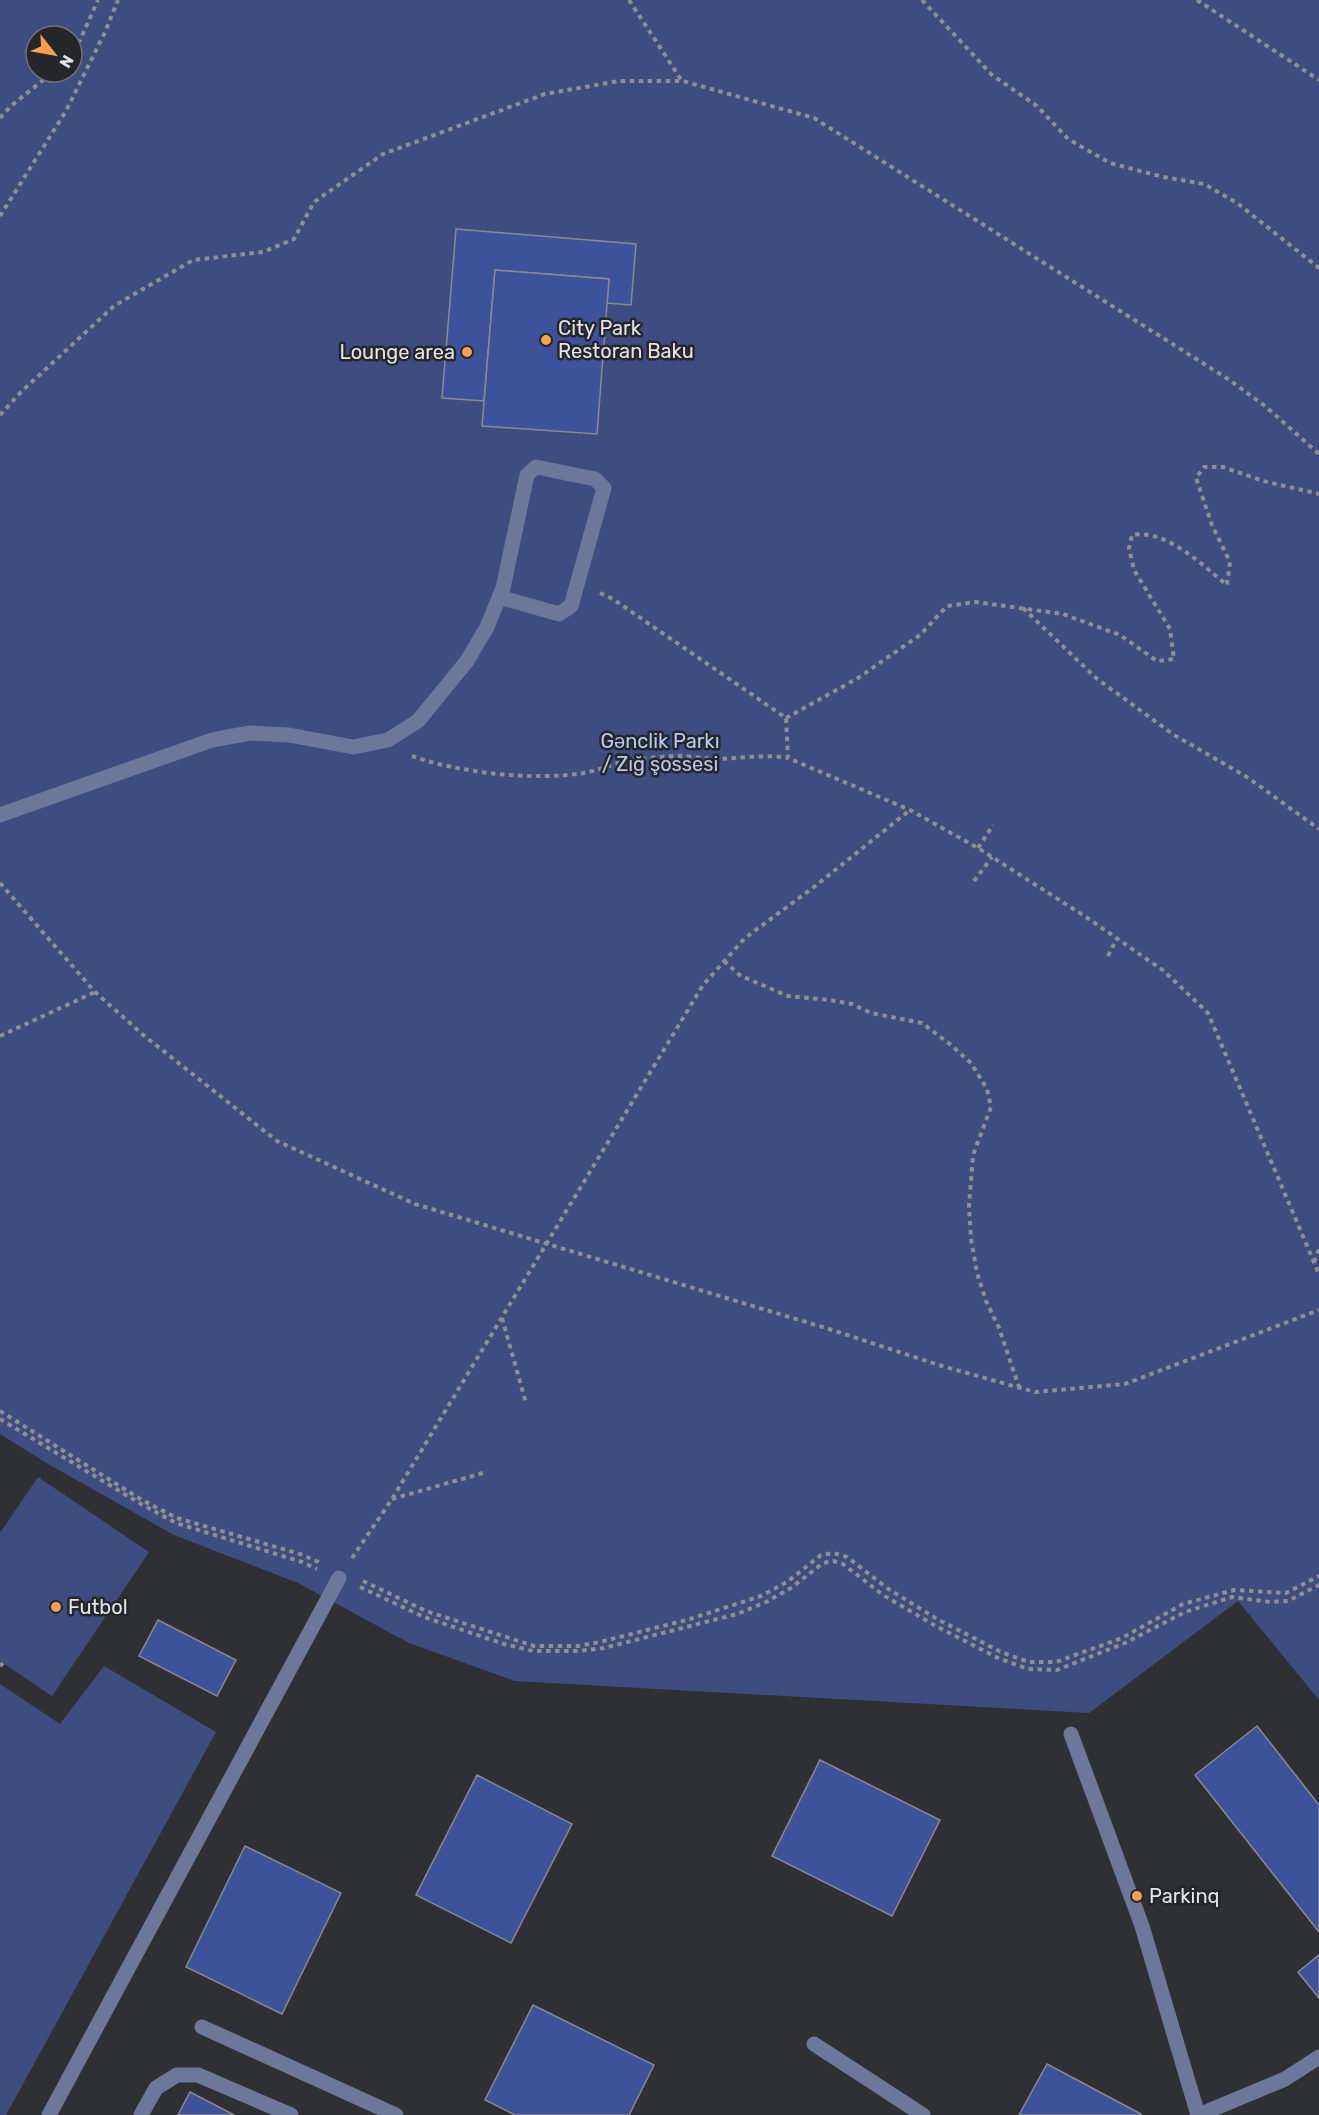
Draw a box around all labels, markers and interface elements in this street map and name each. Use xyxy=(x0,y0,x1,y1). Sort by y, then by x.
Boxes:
north arrow xyxy=(24,24,84,84)
text: N xyxy=(55,52,78,71)
place label: City Park Restoran Baku xyxy=(558,316,694,363)
marker: City Park Restoran Baku xyxy=(539,333,553,347)
place label: Lounge area xyxy=(340,340,455,364)
marker: Lounge area xyxy=(460,345,474,359)
park label: Gənclik Parkı / Zığ şossesi xyxy=(600,729,720,776)
place label: Futbol xyxy=(68,1595,128,1619)
marker: Futbol xyxy=(49,1600,63,1614)
place label: Parkinq xyxy=(1149,1884,1220,1908)
marker: Parkinq xyxy=(1130,1889,1144,1903)

